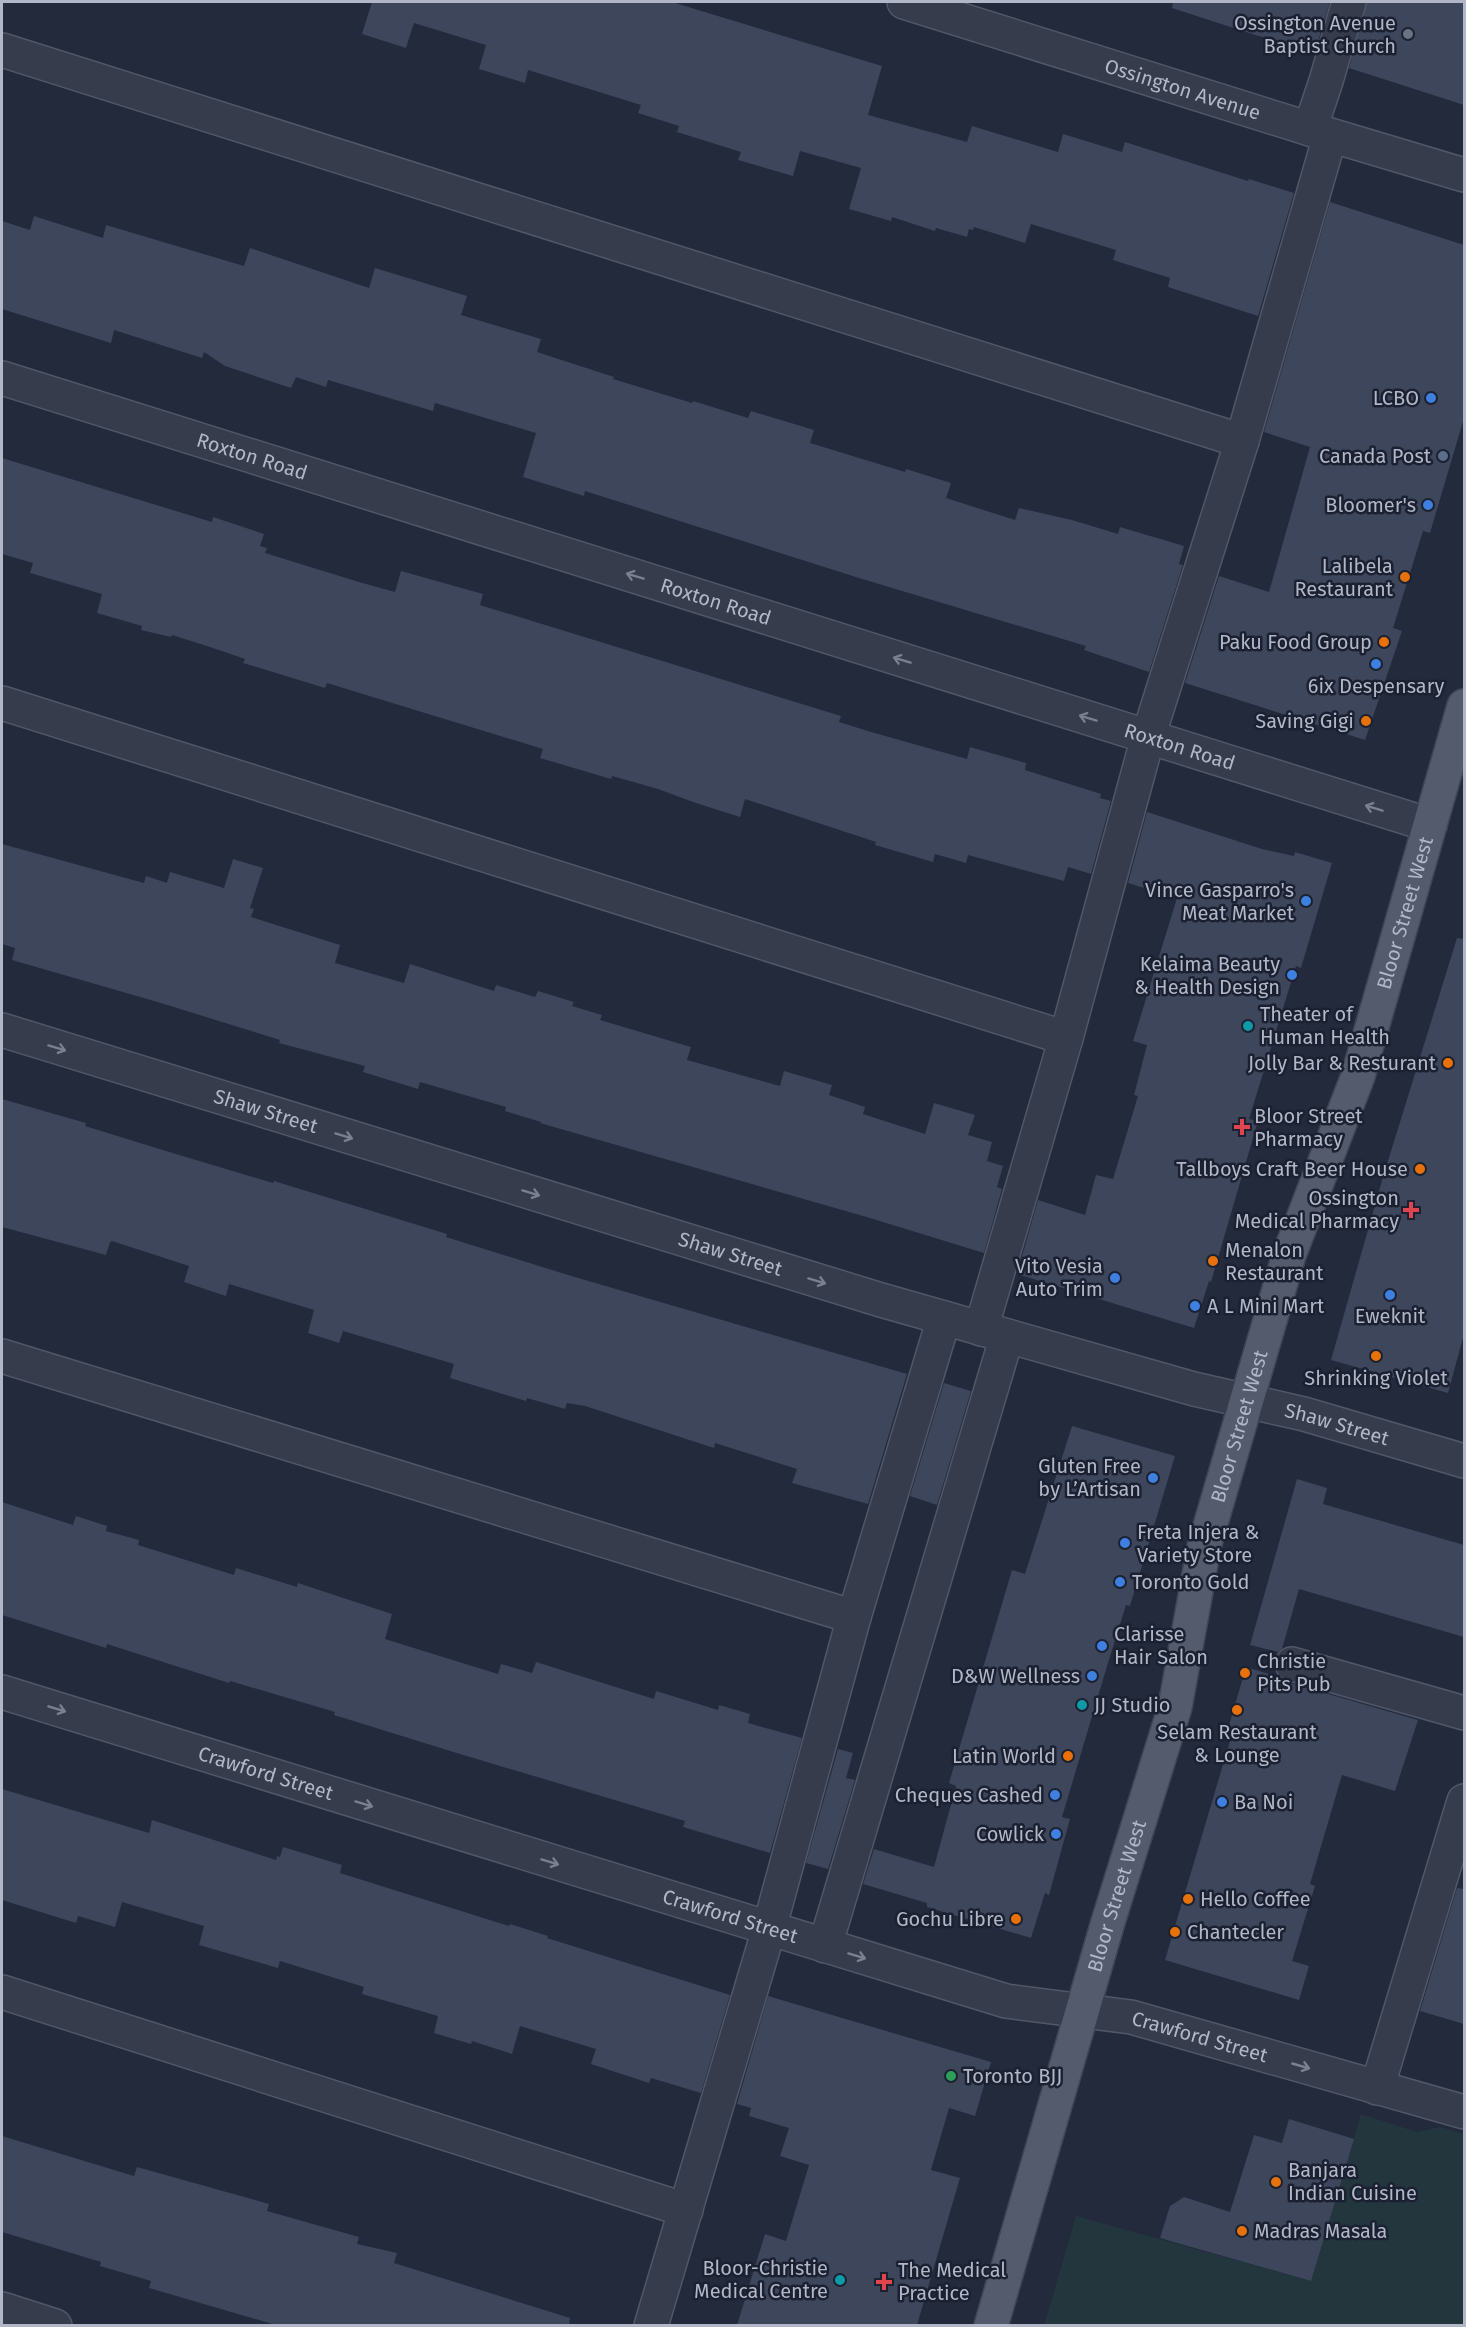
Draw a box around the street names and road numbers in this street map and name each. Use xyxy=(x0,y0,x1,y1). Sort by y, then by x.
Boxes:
street label: Ossington Avenue xyxy=(1102,54,1264,125)
street label: Roxton Road xyxy=(194,428,310,485)
street label: Roxton Road xyxy=(657,573,774,630)
street label: Roxton Road xyxy=(1121,718,1238,775)
street label: Bloor Street West xyxy=(1371,833,1438,992)
street label: Shaw Street xyxy=(211,1084,321,1139)
street label: Shaw Street xyxy=(676,1227,786,1281)
street label: Bloor Street West xyxy=(1206,1347,1273,1506)
street label: Shaw Street xyxy=(1282,1398,1393,1451)
street label: Crawford Street xyxy=(195,1741,337,1805)
street label: Bloor Street West xyxy=(1082,1816,1151,1975)
street label: Crawford Street xyxy=(660,1884,801,1948)
street label: Crawford Street xyxy=(1129,2006,1271,2068)

